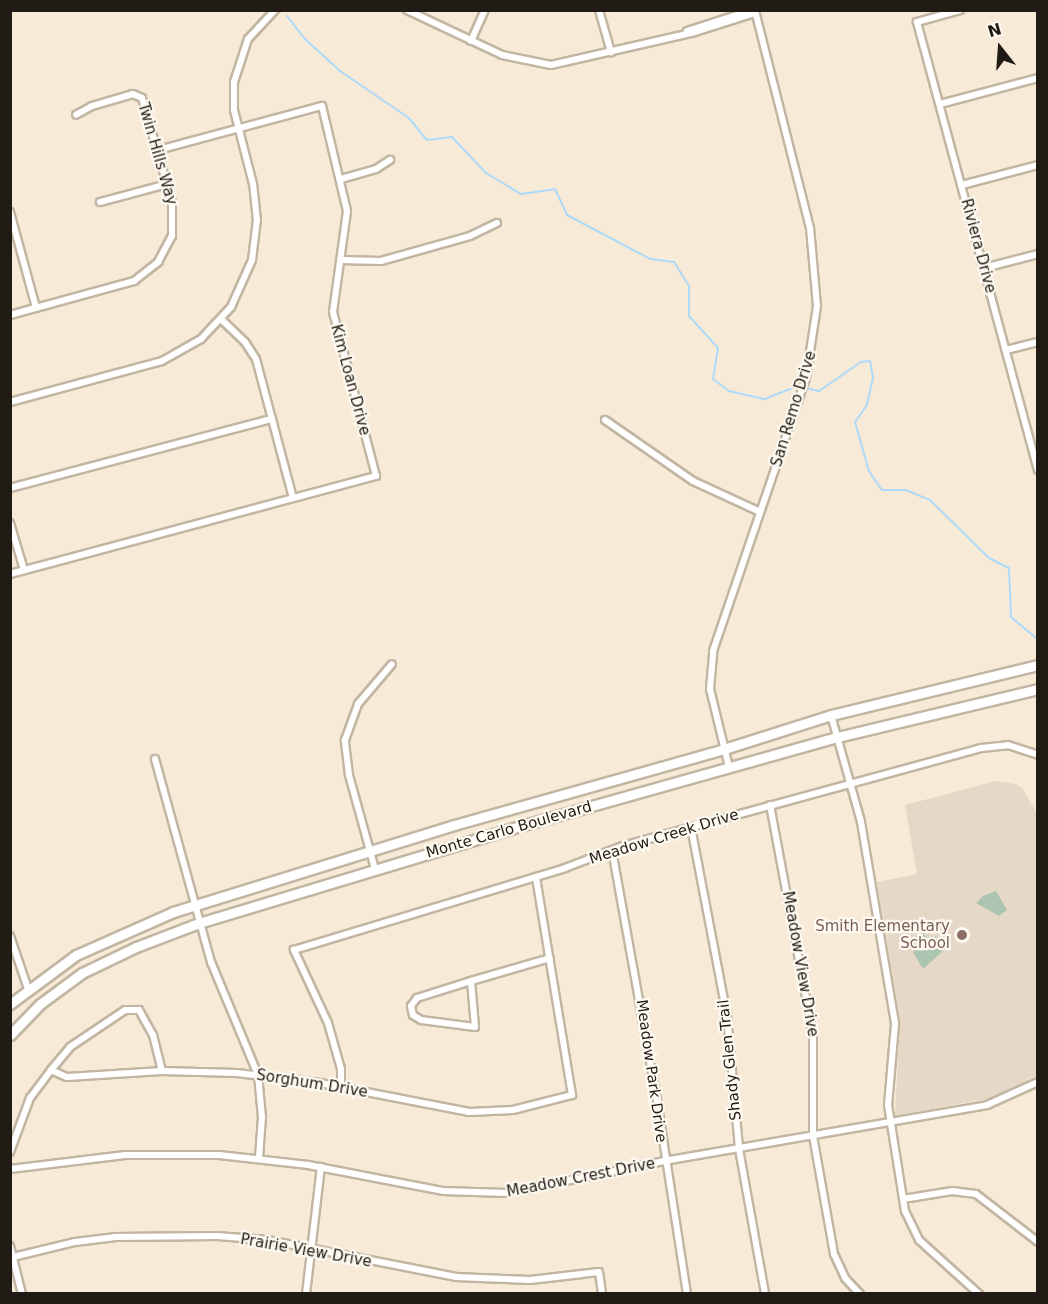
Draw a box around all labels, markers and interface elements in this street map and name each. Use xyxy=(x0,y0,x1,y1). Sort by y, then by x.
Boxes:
north arrow xyxy=(970,18,1030,78)
text: N xyxy=(985,19,1004,41)
street label: Twin Hills Way xyxy=(134,101,180,207)
street label: Riviera Drive xyxy=(957,197,999,295)
street label: Kim Loan Drive xyxy=(327,323,373,437)
street label: San Remo Drive xyxy=(768,349,820,469)
street label: Monte Carlo Boulevard xyxy=(424,798,594,862)
street label: Meadow Creek Drive xyxy=(587,806,741,868)
street label: Meadow View Drive xyxy=(778,890,822,1038)
place label: Smith Elementary School xyxy=(815,917,950,952)
marker: Smith Elementary School xyxy=(955,928,969,942)
street label: Meadow Park Drive xyxy=(632,998,670,1144)
street label: Shady Glen Trail xyxy=(715,999,745,1121)
street label: Sorghum Drive xyxy=(255,1066,369,1102)
street label: Meadow Crest Drive xyxy=(505,1155,657,1201)
street label: Prairie View Drive xyxy=(239,1231,373,1271)

